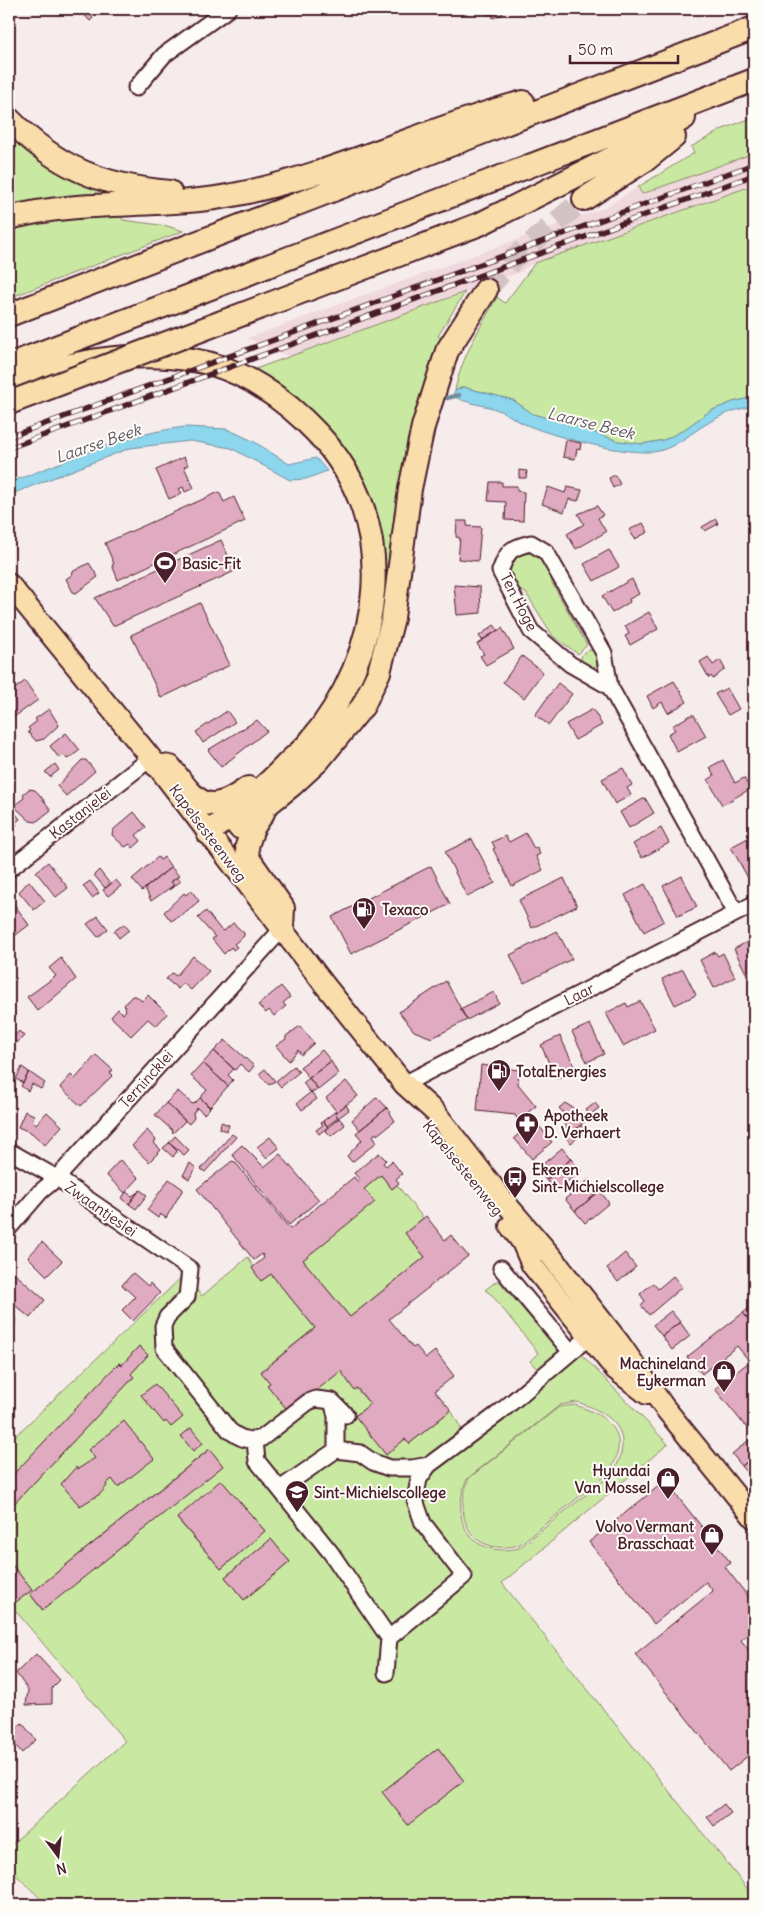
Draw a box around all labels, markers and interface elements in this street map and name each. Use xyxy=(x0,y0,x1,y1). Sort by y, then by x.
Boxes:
scale bar xyxy=(570,32,678,64)
text: 50 m xyxy=(578,40,613,59)
water label: Laarse Beek xyxy=(545,403,638,444)
water label: Laarse Beek xyxy=(53,418,145,467)
sports icon: Basic-Fit xyxy=(152,550,178,584)
place label: Basic-Fit xyxy=(182,554,242,573)
street label: Ten Hoge xyxy=(496,570,542,634)
street label: Kapelsesteenweg xyxy=(165,780,251,886)
street label: Kastanjelei xyxy=(45,783,115,843)
fuel station icon: Texaco xyxy=(351,896,377,930)
place label: Texaco xyxy=(382,900,429,919)
street label: Laar xyxy=(561,978,597,1010)
street label: Ternincklei xyxy=(115,1046,177,1112)
fuel station icon: TotalEnergies xyxy=(486,1058,512,1092)
place label: TotalEnergies xyxy=(516,1062,606,1082)
place label: Apotheek D. Verhaert xyxy=(544,1106,621,1142)
pharmacy icon: Apotheek D. Verhaert xyxy=(514,1111,540,1145)
street label: Kapelsesteenweg xyxy=(419,1116,507,1220)
place label: Ekeren Sint-Michielscollege xyxy=(532,1160,664,1197)
bus stop icon: Ekeren Sint-Michielscollege xyxy=(502,1165,528,1199)
street label: Zwaantjeslei xyxy=(61,1177,141,1241)
place label: Machineland Eykerman xyxy=(620,1354,706,1391)
shop icon: Machineland Eykerman xyxy=(711,1359,737,1393)
place label: Hyundai Van Mossel xyxy=(575,1461,650,1497)
shop icon: Hyundai Van Mossel xyxy=(655,1466,681,1500)
school or university icon: Sint-Michielscollege xyxy=(284,1479,310,1513)
place label: Sint-Michielscollege xyxy=(314,1483,446,1503)
place label: Volvo Vermant Brasschaat xyxy=(596,1517,695,1553)
shop icon: Volvo Vermant Brasschaat xyxy=(699,1522,725,1556)
north arrow xyxy=(32,1832,82,1882)
text: N xyxy=(54,1859,68,1879)

